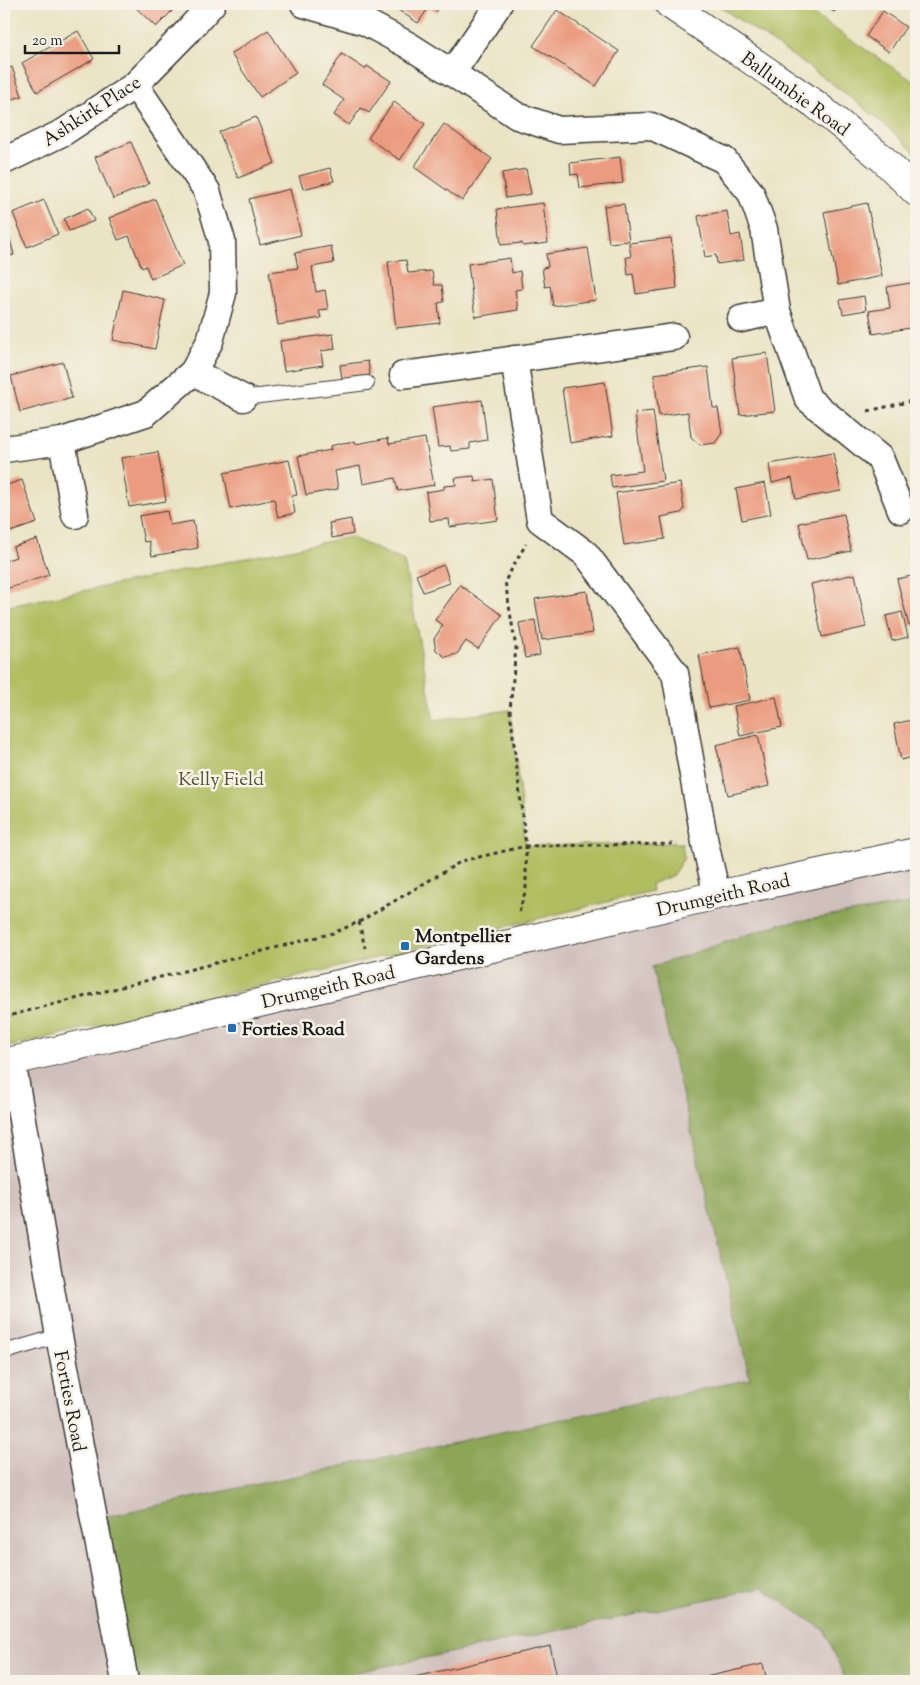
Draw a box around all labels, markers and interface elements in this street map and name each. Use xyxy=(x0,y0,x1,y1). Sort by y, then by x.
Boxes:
scale bar xyxy=(25,22,119,54)
text: 20 m xyxy=(32,31,63,52)
street label: Ballumbie Road xyxy=(734,46,855,144)
street label: Ashkirk Place xyxy=(38,70,147,154)
park label: Kelly Field xyxy=(178,767,264,794)
street label: Drumgeith Road xyxy=(654,868,793,925)
place label: Montpellier Gardens xyxy=(415,924,512,973)
marker: Montpellier Gardens xyxy=(399,940,411,952)
street label: Drumgeith Road xyxy=(259,960,398,1017)
place label: Forties Road xyxy=(242,1017,345,1044)
marker: Forties Road xyxy=(226,1022,238,1034)
street label: Forties Road xyxy=(46,1349,92,1455)

